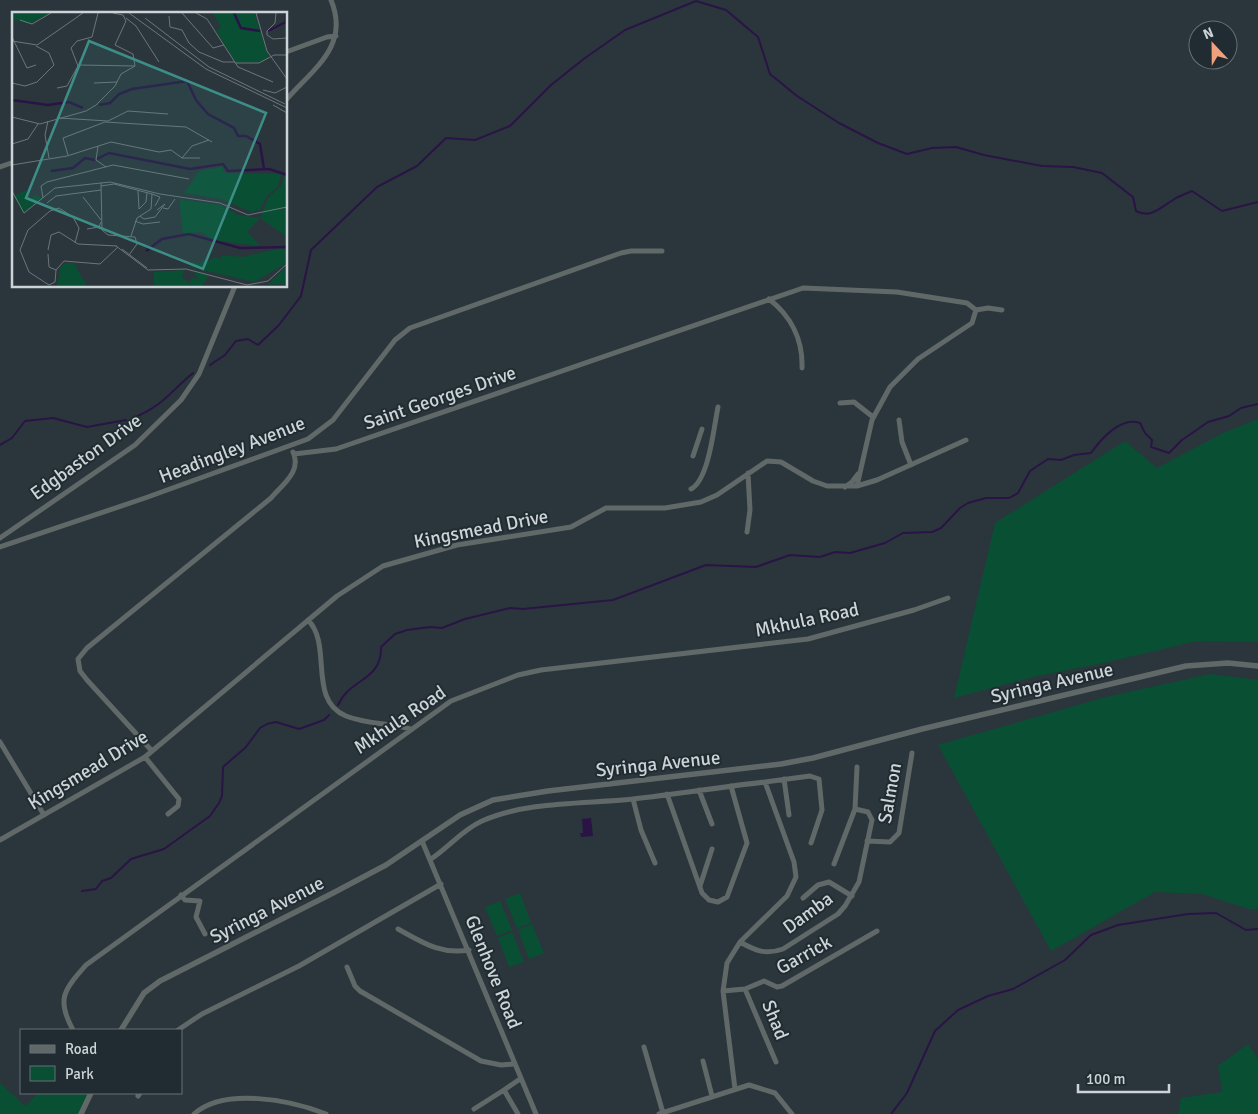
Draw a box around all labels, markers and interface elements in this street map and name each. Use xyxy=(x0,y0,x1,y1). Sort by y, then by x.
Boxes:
inset map xyxy=(12,12,288,288)
north arrow xyxy=(1188,20,1238,70)
text: N xyxy=(1201,24,1216,43)
street label: Saint Georges Drive xyxy=(361,361,519,435)
street label: Edgbaston Drive xyxy=(26,408,146,506)
street label: Headingley Avenue xyxy=(156,411,308,489)
street label: Kingsmead Drive xyxy=(412,504,550,554)
street label: Mkhula Road xyxy=(753,597,861,643)
street label: Syringa Avenue xyxy=(988,657,1116,709)
street label: Mkhula Road xyxy=(349,680,451,760)
street label: Kingsmead Drive xyxy=(23,725,153,815)
street label: Syringa Avenue xyxy=(595,746,721,782)
street label: Salmon xyxy=(873,761,907,825)
street label: Syringa Avenue xyxy=(206,871,328,949)
street label: Damba xyxy=(778,887,838,939)
street label: Glenhove Road xyxy=(459,912,527,1032)
street label: Garrick xyxy=(772,930,836,980)
street label: Shad xyxy=(756,997,794,1043)
legend xyxy=(20,1029,182,1094)
text: Road xyxy=(65,1040,97,1058)
scale bar xyxy=(1078,1062,1169,1094)
text: Park xyxy=(65,1065,94,1083)
text: 100 m xyxy=(1086,1070,1126,1088)

